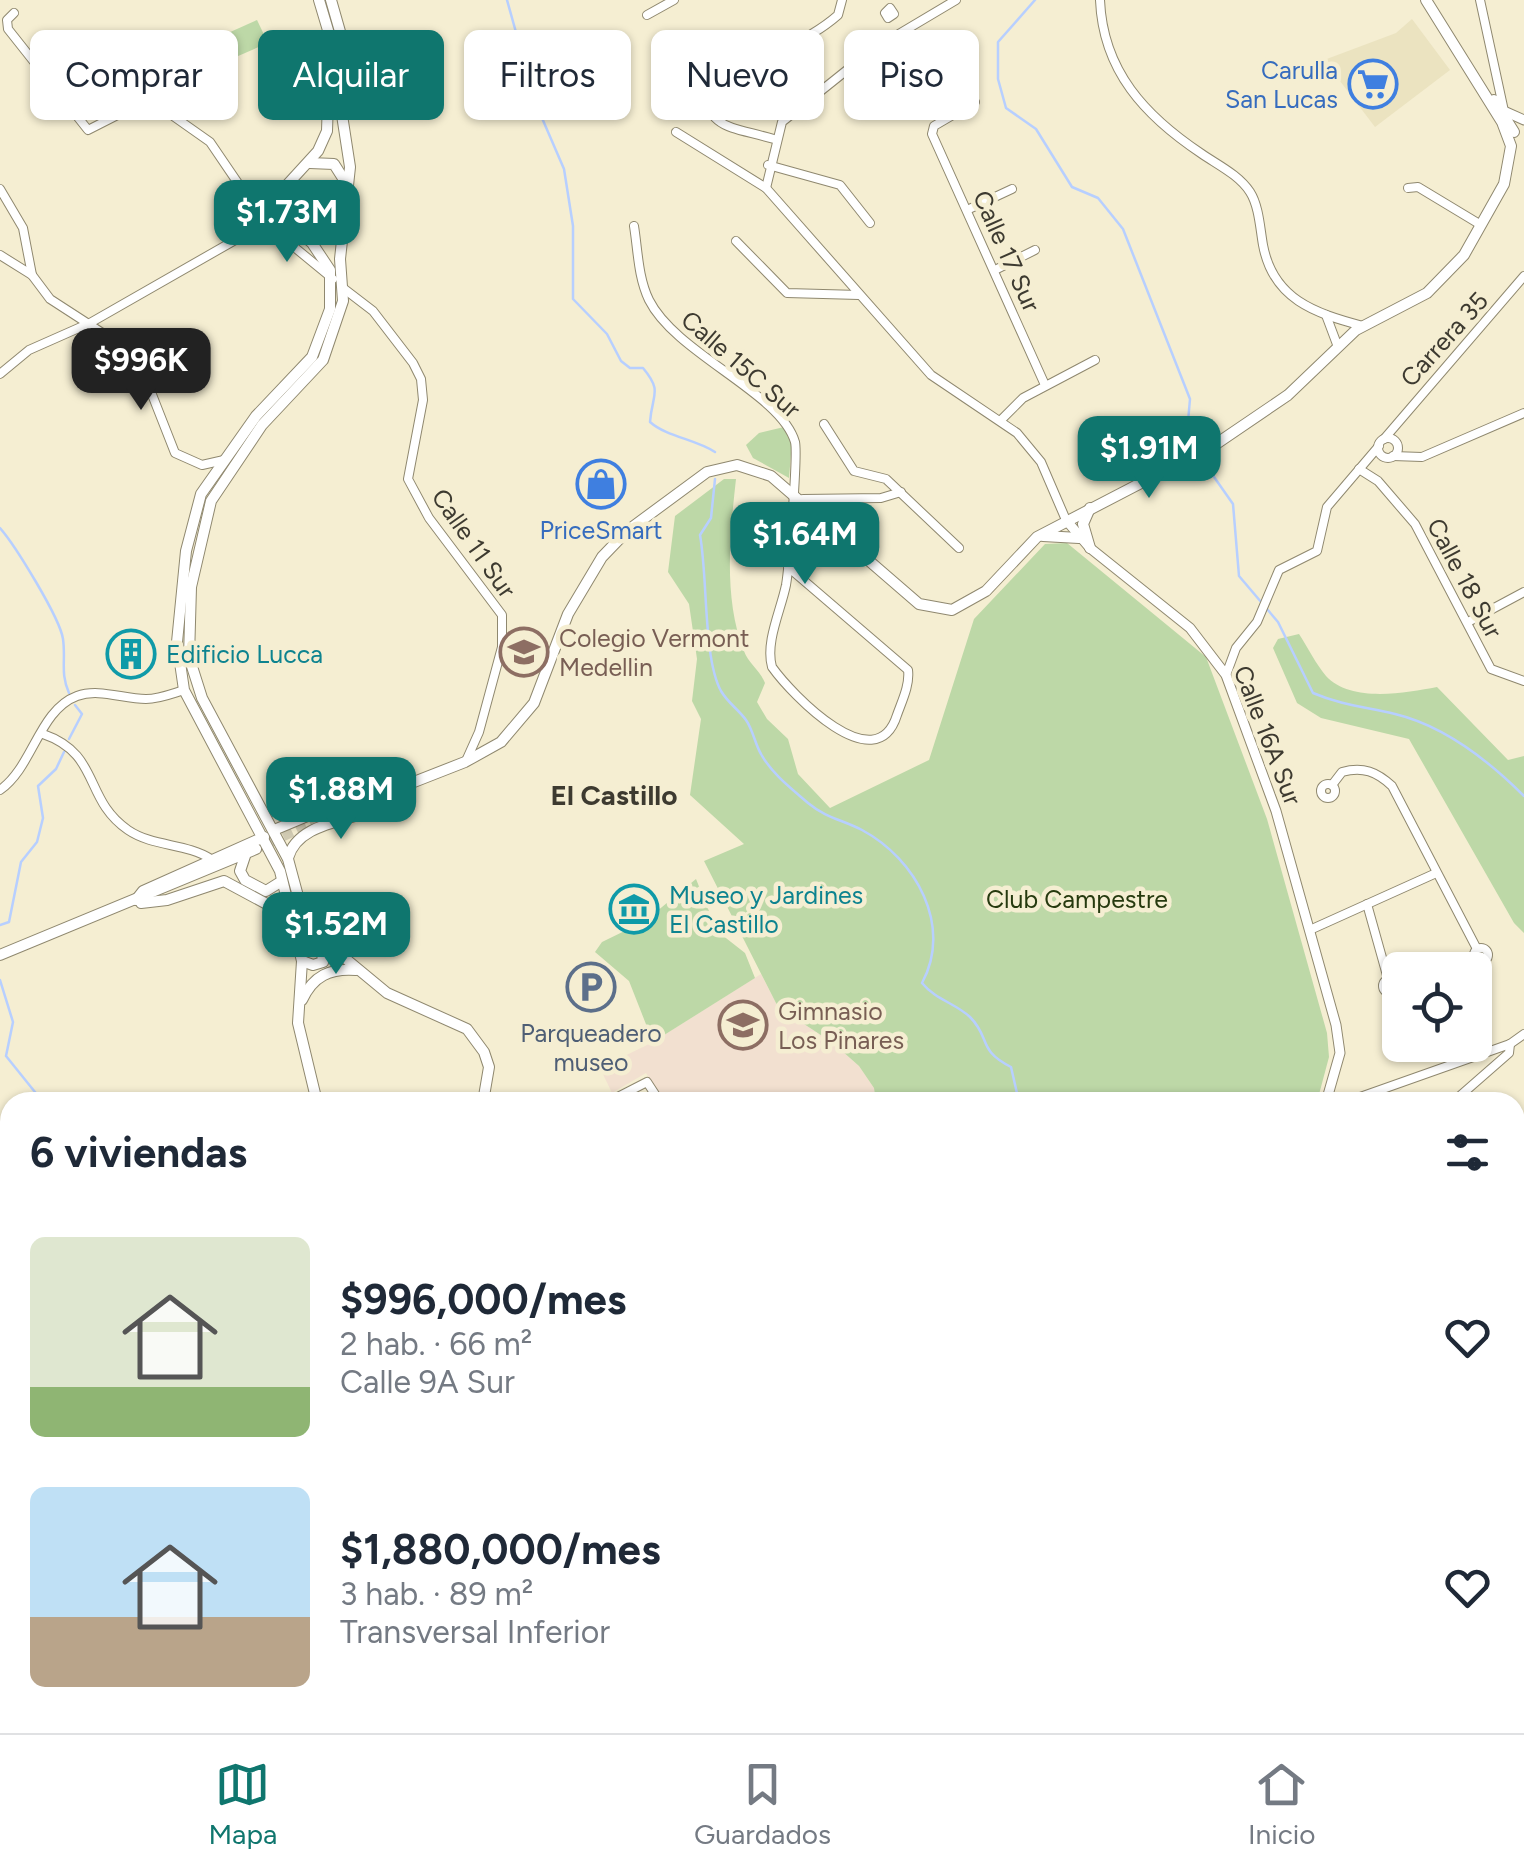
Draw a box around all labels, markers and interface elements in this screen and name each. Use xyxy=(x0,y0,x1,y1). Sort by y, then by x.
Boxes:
chip: Comprar xyxy=(30,30,238,120)
chip: Alquilar xyxy=(258,30,444,120)
chip: Filtros xyxy=(464,30,631,120)
chip: Nuevo xyxy=(651,30,824,120)
chip: Piso xyxy=(844,30,979,120)
place label: Carulla San Lucas xyxy=(1225,55,1338,114)
supermarket icon: Carulla San Lucas xyxy=(1347,58,1399,110)
pin: $1.73M xyxy=(206,180,368,265)
street label: Calle 17 Sur xyxy=(967,186,1047,317)
text: $1.73M xyxy=(236,193,338,231)
street label: Carrera 35 xyxy=(1394,286,1494,392)
street label: Calle 15C Sur xyxy=(675,304,807,424)
pin: $996K xyxy=(71,328,211,413)
text: $996K xyxy=(94,341,188,379)
pin: $1.91M xyxy=(1068,416,1230,501)
text: $1.91M xyxy=(1100,429,1198,467)
shop icon: PriceSmart xyxy=(575,458,627,510)
street label: Calle 11 Sur xyxy=(426,483,523,604)
pin: $1.64M xyxy=(724,502,886,587)
street label: Calle 18 Sur xyxy=(1421,513,1509,643)
place label: PriceSmart xyxy=(539,515,663,545)
text: $1.64M xyxy=(752,515,858,553)
place label: Colegio Vermont Medellin xyxy=(559,623,749,682)
school or university icon: Colegio Vermont Medellin xyxy=(498,626,550,678)
building icon: Edificio Lucca xyxy=(105,628,157,680)
place label: Edificio Lucca xyxy=(166,639,323,669)
street label: Calle 16A Sur xyxy=(1228,661,1309,809)
pin: $1.88M xyxy=(260,757,422,842)
text: $1.88M xyxy=(288,770,394,808)
district label: El Castillo xyxy=(551,778,677,812)
place label: Museo y Jardines El Castillo xyxy=(669,880,863,939)
museum icon: Museo y Jardines El Castillo xyxy=(608,883,660,935)
park label: Club Campestre xyxy=(986,884,1168,914)
pin: $1.52M xyxy=(255,892,417,977)
text: $1.52M xyxy=(284,905,388,943)
map controls xyxy=(1382,952,1492,1062)
button: locate xyxy=(1382,952,1492,1062)
parking icon: Parqueadero museo xyxy=(565,961,617,1013)
place label: Gimnasio Los Pinares xyxy=(778,996,904,1055)
school or university icon: Gimnasio Los Pinares xyxy=(717,999,769,1051)
place label: Parqueadero museo xyxy=(520,1018,662,1077)
icon: filters xyxy=(1440,1125,1495,1180)
text: 6 viviendas xyxy=(30,1127,247,1178)
text: $996,000/mes xyxy=(340,1274,626,1325)
icon: home xyxy=(110,1277,230,1397)
icon: heart xyxy=(1440,1310,1495,1365)
text: 2 hab. · 66 m² xyxy=(340,1325,532,1363)
text: Calle 9A Sur xyxy=(340,1363,515,1401)
text: $1,880,000/mes xyxy=(340,1524,660,1575)
icon: home xyxy=(110,1527,230,1647)
icon: heart xyxy=(1440,1560,1495,1615)
text: 3 hab. · 89 m² xyxy=(340,1575,533,1613)
text: Transversal Inferior xyxy=(340,1613,610,1651)
tab: Mapa xyxy=(208,1757,277,1851)
tab: Guardados xyxy=(694,1757,831,1851)
tab: Inicio xyxy=(1248,1757,1316,1851)

